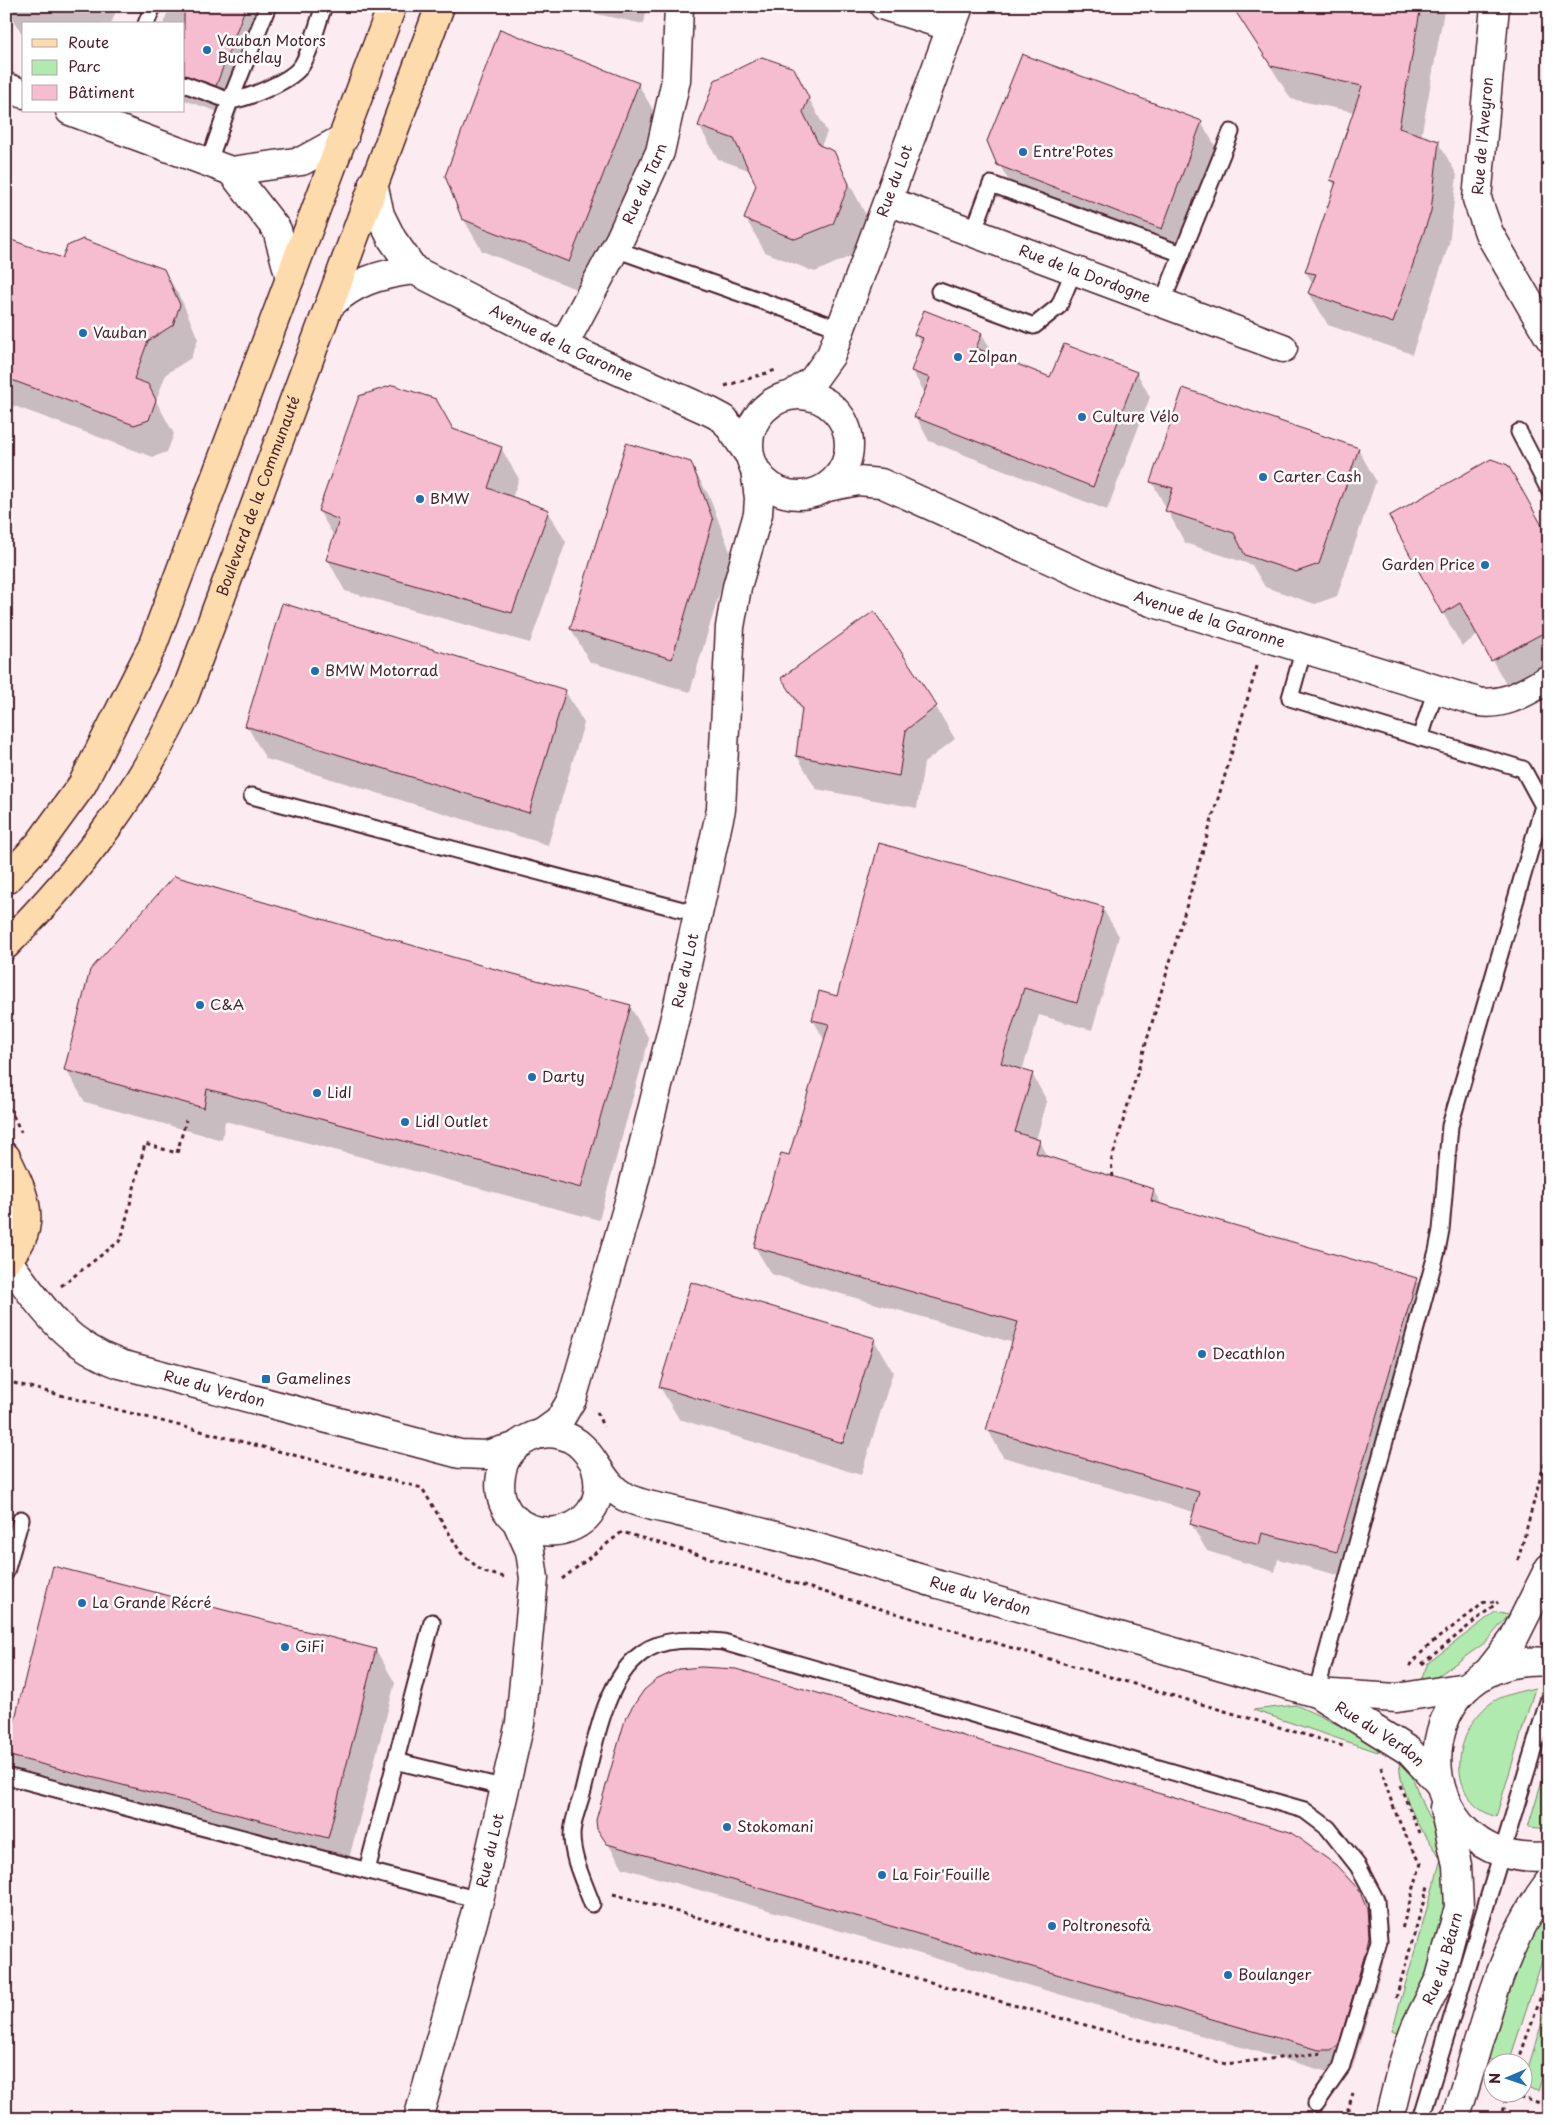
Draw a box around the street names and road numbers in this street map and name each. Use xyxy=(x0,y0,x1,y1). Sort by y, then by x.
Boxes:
street label: Rue de l'Aveyron xyxy=(1465,76,1498,196)
street label: Rue du Tarn xyxy=(615,141,672,228)
street label: Rue du Lot xyxy=(870,141,917,220)
street label: Rue de la Dordogne xyxy=(1016,238,1155,308)
street label: Avenue de la Garonne xyxy=(486,297,637,386)
street label: Boulevard de la Communauté xyxy=(209,392,305,599)
street label: Avenue de la Garonne xyxy=(1131,584,1288,652)
street label: Rue du Lot xyxy=(665,931,703,1010)
street label: Rue du Verdon xyxy=(162,1363,268,1412)
street label: Rue du Verdon xyxy=(927,1569,1034,1620)
street label: Rue du Verdon xyxy=(1331,1695,1431,1771)
street label: Rue du Lot xyxy=(469,1811,509,1890)
street label: Rue du Béarn xyxy=(1415,1909,1467,2008)

